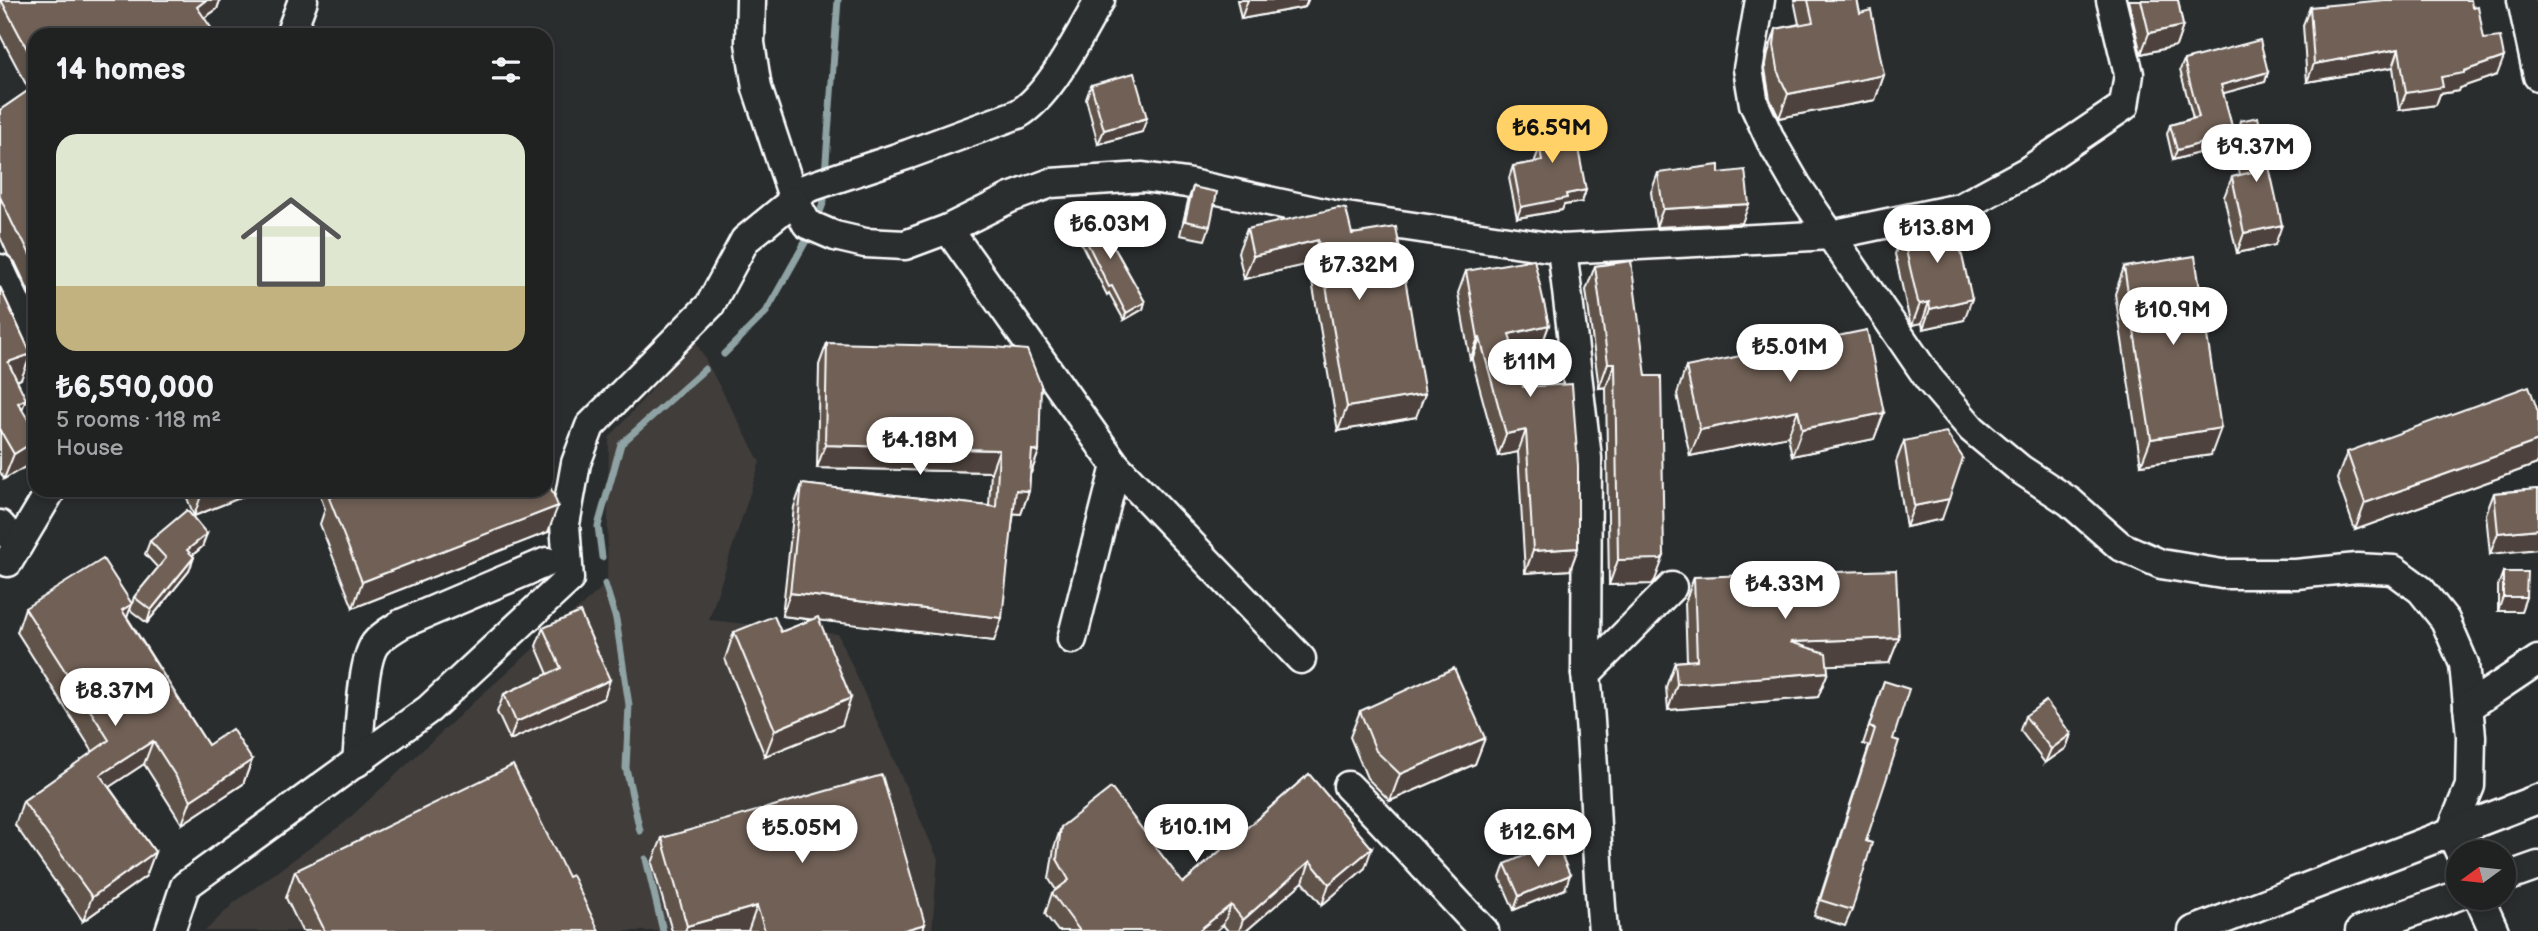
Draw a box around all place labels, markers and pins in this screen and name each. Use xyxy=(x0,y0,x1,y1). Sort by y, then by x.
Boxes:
pin: ₺6.59M xyxy=(1495,106,1609,165)
pin: ₺9.37M xyxy=(2199,124,2313,184)
pin: ₺6.03M xyxy=(1053,202,1167,261)
pin: ₺13.8M xyxy=(1880,205,1994,265)
pin: ₺7.32M xyxy=(1302,243,1416,302)
pin: ₺10.9M xyxy=(2116,288,2230,347)
pin: ₺5.01M xyxy=(1733,324,1847,384)
pin: ₺11M xyxy=(1489,340,1571,399)
pin: ₺4.18M xyxy=(863,418,977,477)
pin: ₺4.33M xyxy=(1728,562,1842,621)
pin: ₺8.37M xyxy=(58,668,172,728)
pin: ₺10.1M xyxy=(1139,804,1253,864)
pin: ₺5.05M xyxy=(745,806,859,865)
pin: ₺12.6M xyxy=(1481,810,1595,869)

